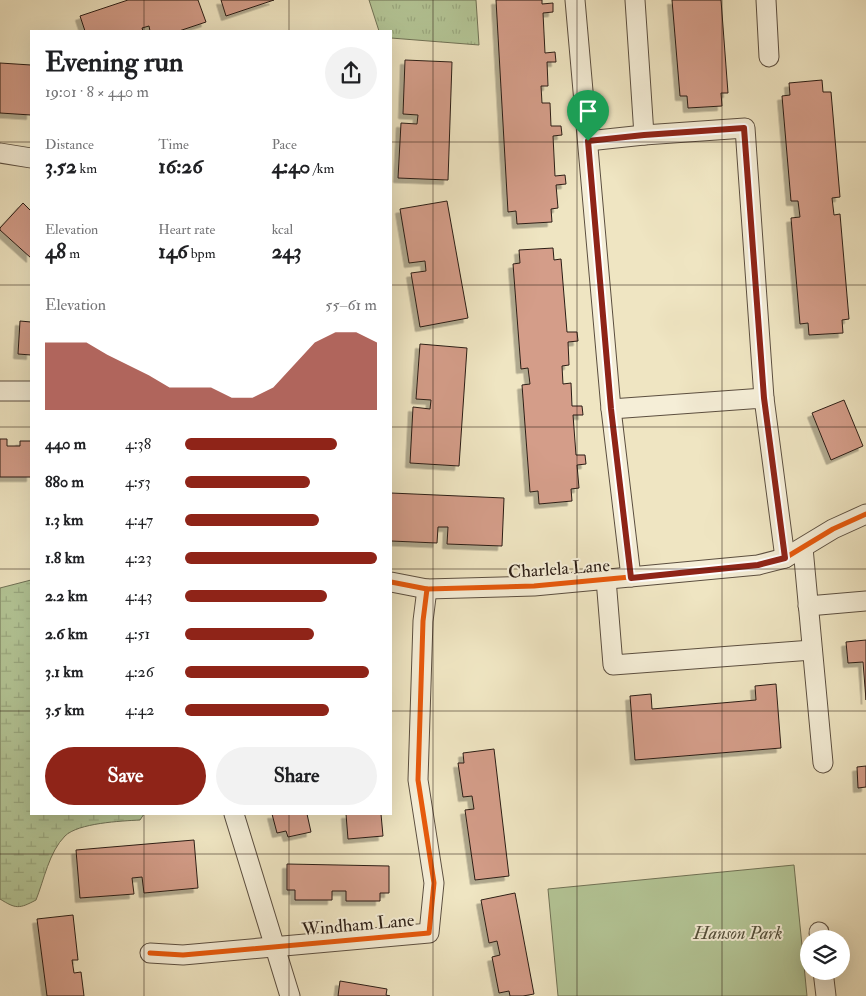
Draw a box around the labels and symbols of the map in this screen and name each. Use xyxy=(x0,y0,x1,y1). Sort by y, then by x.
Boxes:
pin xyxy=(567,90,609,141)
street label: Charlela Lane xyxy=(507,554,611,584)
street label: Windham Lane xyxy=(300,909,416,941)
park label: Hanson Park xyxy=(693,922,782,945)

